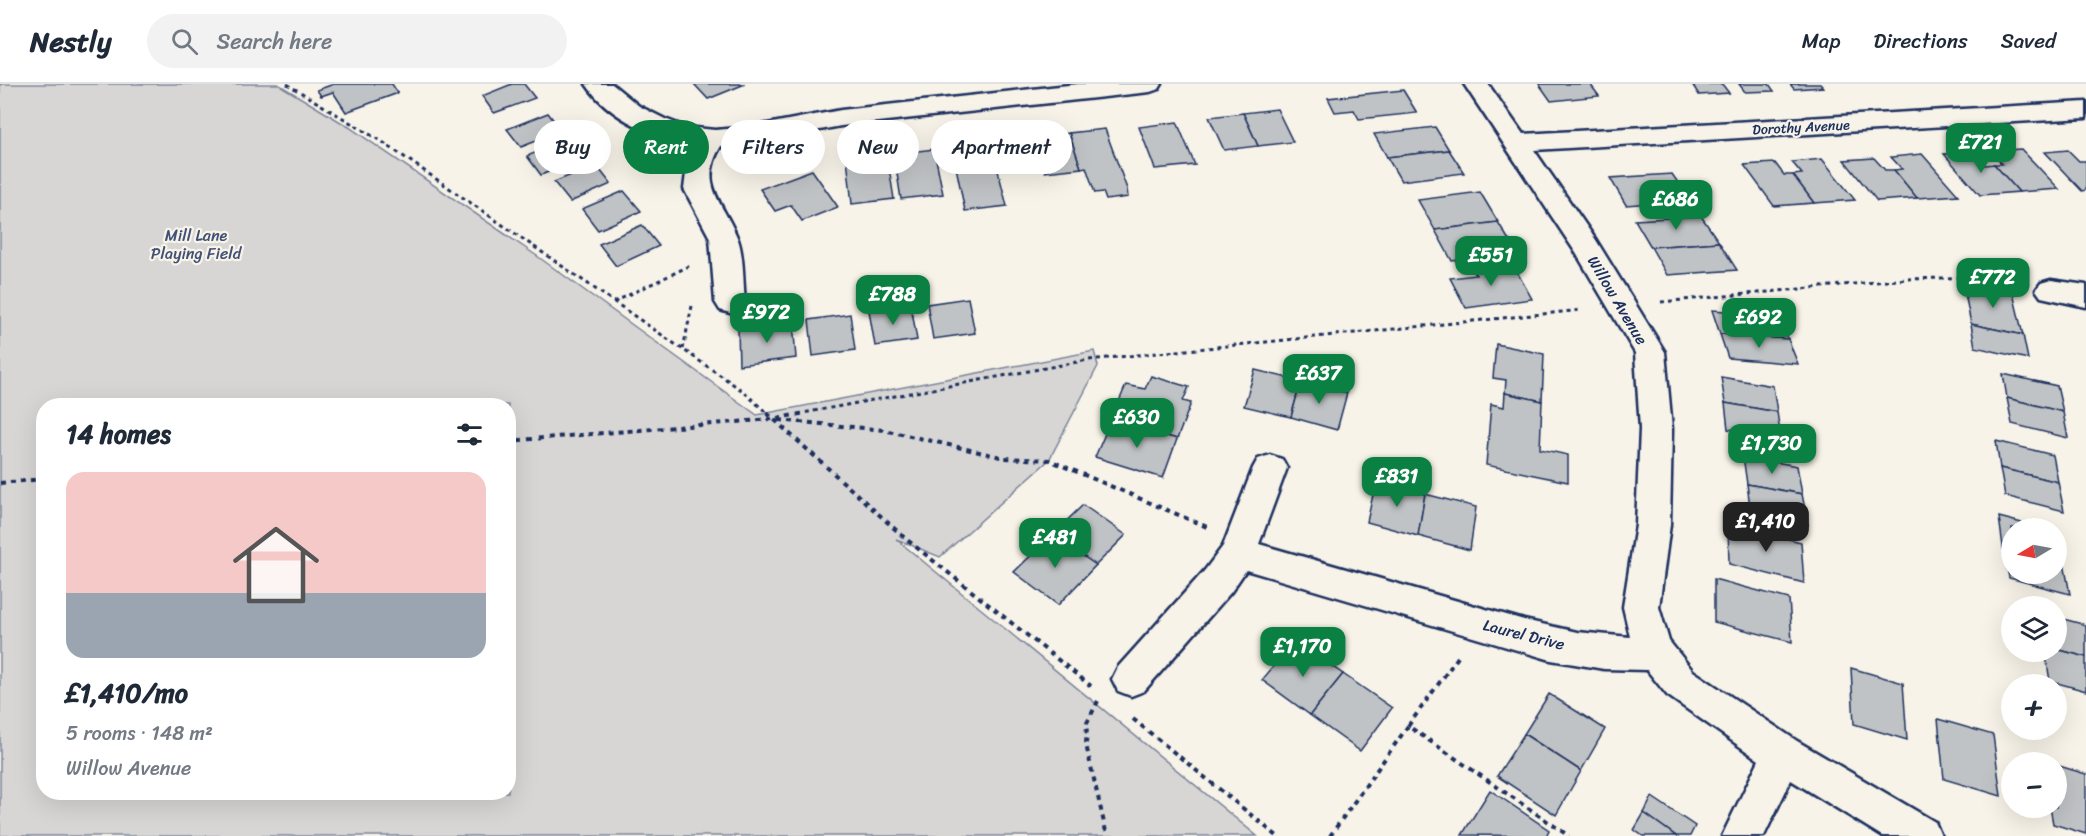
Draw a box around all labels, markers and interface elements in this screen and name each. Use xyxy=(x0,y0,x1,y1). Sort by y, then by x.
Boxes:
search box xyxy=(147,14,567,68)
text: Nestly xyxy=(30,17,111,66)
text: Search here xyxy=(216,22,332,61)
text: Map xyxy=(1802,22,1840,60)
text: Directions xyxy=(1873,22,1968,60)
text: Saved xyxy=(2001,22,2056,60)
icon: search xyxy=(168,25,201,58)
street label: Dorothy Avenue xyxy=(1752,112,1851,143)
chip: Buy xyxy=(534,120,611,174)
chip: Rent xyxy=(623,120,709,174)
chip: Filters xyxy=(721,120,825,174)
chip: New xyxy=(837,120,919,174)
chip: Apartment xyxy=(931,120,1072,174)
pin: £721 xyxy=(1945,123,2017,174)
text: £721 xyxy=(1960,125,2002,160)
pin: £686 xyxy=(1640,180,1712,231)
text: £686 xyxy=(1653,182,1699,217)
park label: Mill Lane Playing Field xyxy=(151,221,243,268)
pin: £551 xyxy=(1455,236,1527,287)
text: £551 xyxy=(1469,238,1513,273)
street label: Willow Avenue xyxy=(1579,250,1656,351)
pin: £772 xyxy=(1957,258,2029,309)
text: £772 xyxy=(1971,260,2015,295)
pin: £788 xyxy=(857,275,929,326)
text: £788 xyxy=(870,277,916,312)
pin: £972 xyxy=(731,293,803,344)
text: £972 xyxy=(744,295,790,330)
pin: £692 xyxy=(1723,298,1795,349)
text: £692 xyxy=(1736,300,1782,335)
pin: £637 xyxy=(1283,354,1355,405)
text: £637 xyxy=(1297,356,1341,391)
pin: £630 xyxy=(1101,398,1173,449)
text: £630 xyxy=(1114,400,1160,435)
text: 14 homes xyxy=(66,411,171,457)
icon: filters xyxy=(453,418,486,451)
pin: £1,730 xyxy=(1723,424,1821,475)
text: £1,730 xyxy=(1742,426,1802,461)
pin: £831 xyxy=(1361,457,1433,508)
text: £831 xyxy=(1376,459,1418,494)
pin: £1,410 xyxy=(1717,502,1815,553)
text: £1,410 xyxy=(1737,504,1795,539)
icon: home xyxy=(222,511,330,619)
pin: £481 xyxy=(1019,518,1091,569)
north arrow xyxy=(2001,518,2067,584)
map controls xyxy=(2001,518,2067,818)
text: £481 xyxy=(1033,520,1077,555)
button: layers xyxy=(2001,596,2067,662)
street label: Laurel Drive xyxy=(1480,610,1568,659)
pin: £1,170 xyxy=(1254,627,1352,678)
text: £1,170 xyxy=(1274,629,1332,664)
text: £1,410/mo xyxy=(66,670,188,716)
button: + xyxy=(2001,674,2067,740)
text: 5 rooms · 148 m² xyxy=(66,716,213,751)
text: Willow Avenue xyxy=(66,751,191,786)
button: − xyxy=(2001,752,2067,818)

